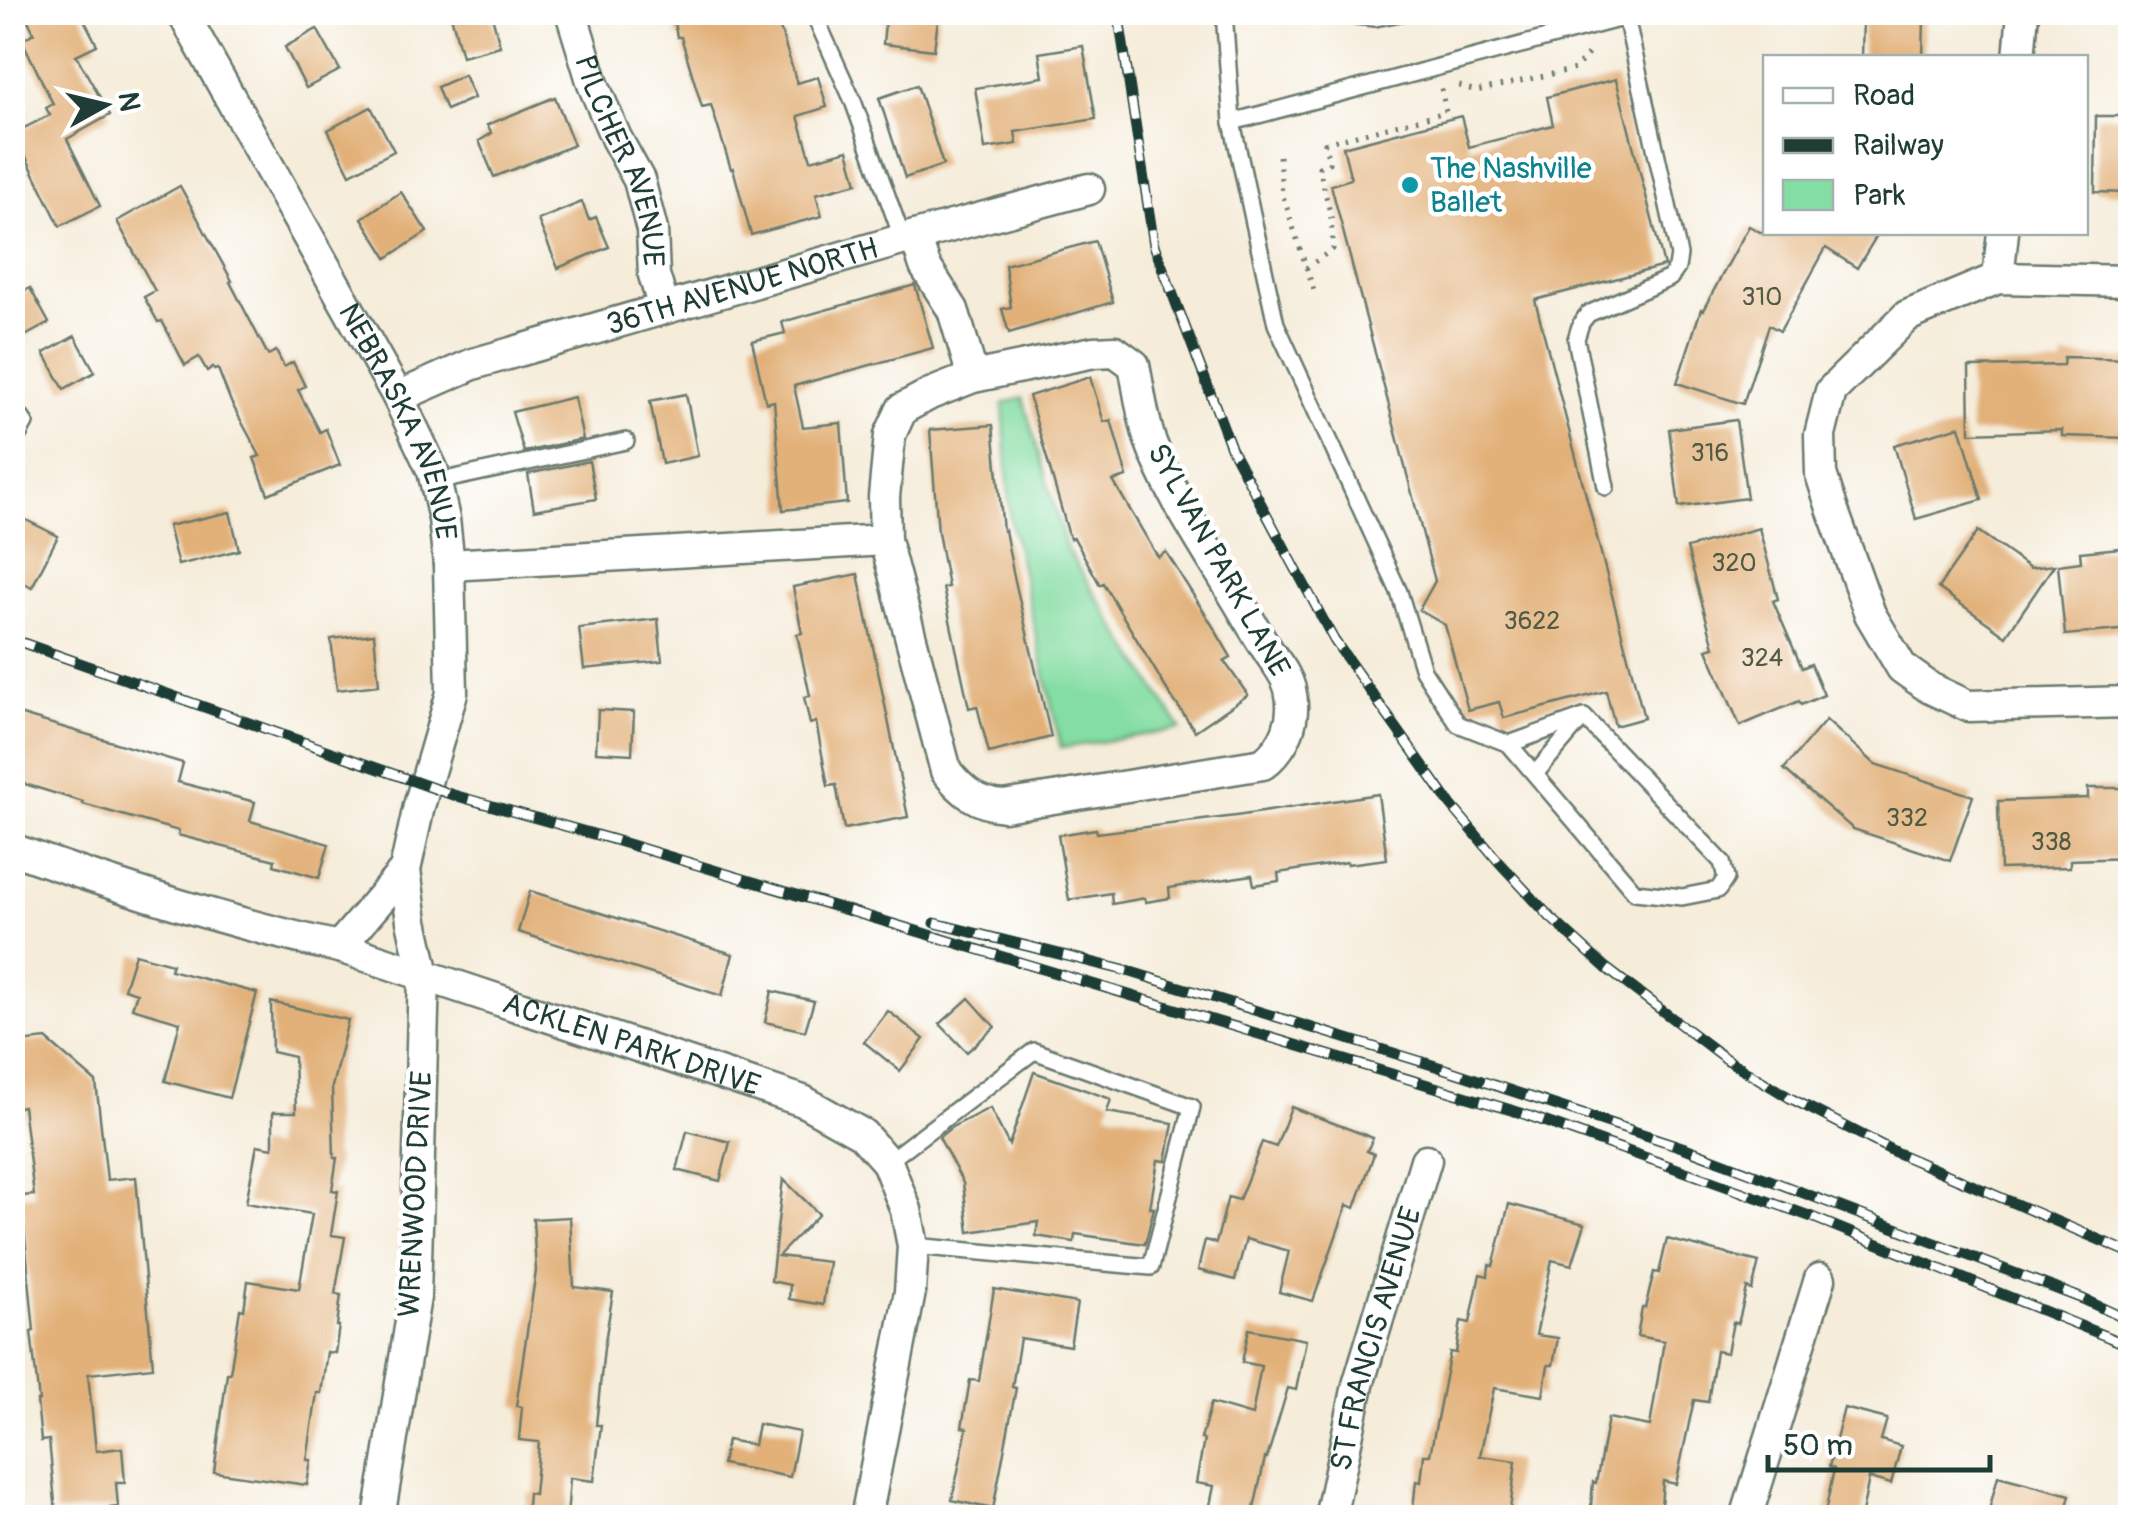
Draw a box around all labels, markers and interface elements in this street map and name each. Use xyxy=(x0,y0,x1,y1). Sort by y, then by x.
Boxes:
street label: PILCHER AVENUE xyxy=(566,50,672,268)
north arrow xyxy=(55,55,155,155)
legend xyxy=(1763,55,2088,235)
text: Road xyxy=(1853,77,1915,114)
text: N xyxy=(110,90,147,114)
text: Railway xyxy=(1853,127,1944,164)
place label: The Nashville Ballet xyxy=(1430,150,1592,221)
marker: The Nashville Ballet xyxy=(1399,174,1421,196)
text: Park xyxy=(1853,177,1906,214)
street label: 36TH AVENUE NORTH xyxy=(602,230,882,343)
house number: 310 xyxy=(1742,282,1782,313)
street label: NEBRASKA AVENUE xyxy=(330,297,464,542)
street label: SYLVAN PARK LANE xyxy=(1139,437,1298,683)
house number: 316 xyxy=(1691,438,1729,469)
house number: 320 xyxy=(1711,548,1757,579)
house number: 3622 xyxy=(1504,606,1560,637)
house number: 324 xyxy=(1741,643,1783,674)
house number: 332 xyxy=(1886,803,1928,834)
house number: 338 xyxy=(2031,827,2071,858)
street label: ACKLEN PARK DRIVE xyxy=(498,985,765,1105)
street label: WRENWOOD DRIVE xyxy=(391,1070,440,1318)
street label: ST FRANCIS AVENUE xyxy=(1322,1202,1430,1474)
scale bar xyxy=(1768,1410,1990,1472)
text: 50 m xyxy=(1783,1427,1853,1464)

